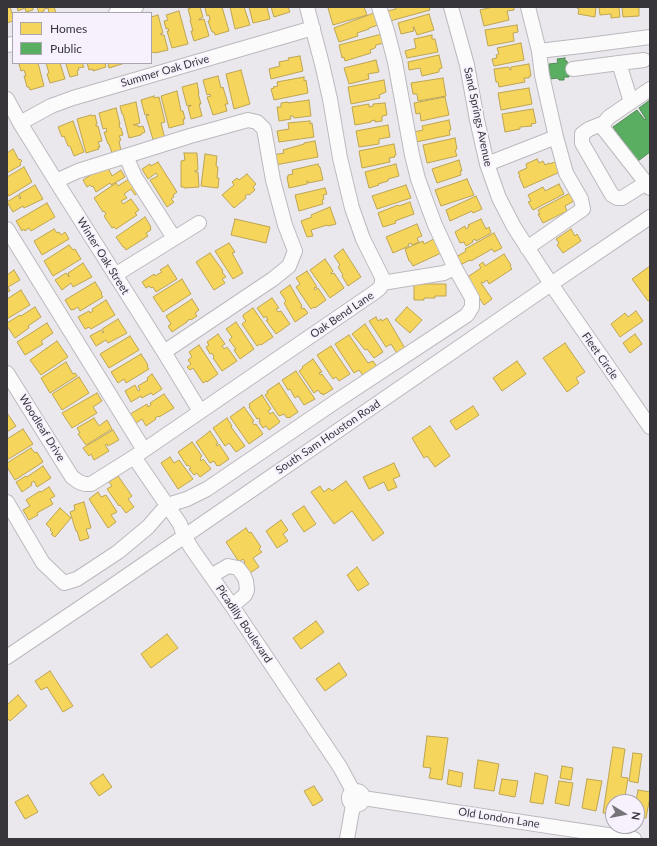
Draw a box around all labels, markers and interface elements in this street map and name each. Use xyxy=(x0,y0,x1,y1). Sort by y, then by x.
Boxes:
legend xyxy=(12,12,152,64)
text: Homes xyxy=(50,21,87,36)
text: Public xyxy=(50,41,82,56)
street label: Summer Oak Drive xyxy=(119,52,211,90)
street label: Sand Springs Avenue xyxy=(461,66,495,168)
street label: Winter Oak Street xyxy=(74,215,132,297)
street label: Oak Bend Lane xyxy=(308,289,376,341)
street label: Fleet Circle xyxy=(579,330,621,382)
street label: Woodleaf Drive xyxy=(16,392,68,464)
street label: South Sam Houston Road xyxy=(273,397,383,477)
street label: Picadilly Boulevard xyxy=(213,583,275,665)
north arrow xyxy=(605,794,645,834)
street label: Old London Lane xyxy=(457,805,541,831)
text: N xyxy=(629,811,643,821)

